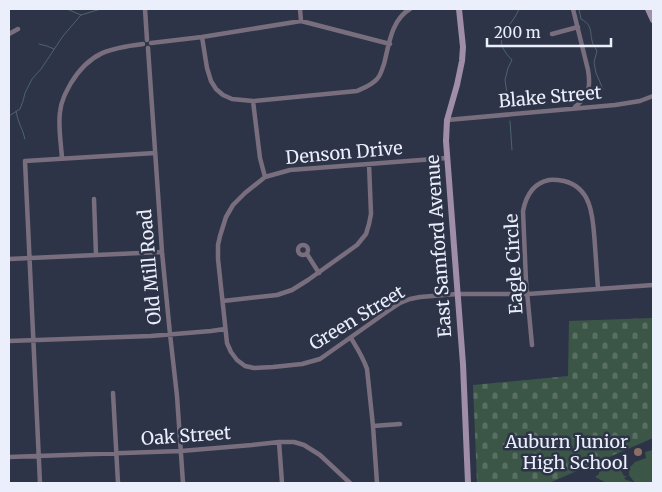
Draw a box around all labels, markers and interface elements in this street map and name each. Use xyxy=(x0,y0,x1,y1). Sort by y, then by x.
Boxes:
scale bar xyxy=(487,15,611,47)
text: 200 m xyxy=(494,23,541,42)
street label: Blake Street xyxy=(498,81,602,112)
street label: Denson Drive xyxy=(284,136,404,169)
street label: East Samford Avenue xyxy=(421,154,456,338)
street label: Old Mill Road xyxy=(133,208,166,326)
street label: Eagle Circle xyxy=(499,213,528,315)
street label: Green Street xyxy=(305,280,409,355)
street label: Oak Street xyxy=(140,421,232,450)
place label: Auburn Junior High School xyxy=(504,430,628,474)
marker: Auburn Junior High School xyxy=(632,446,644,458)

